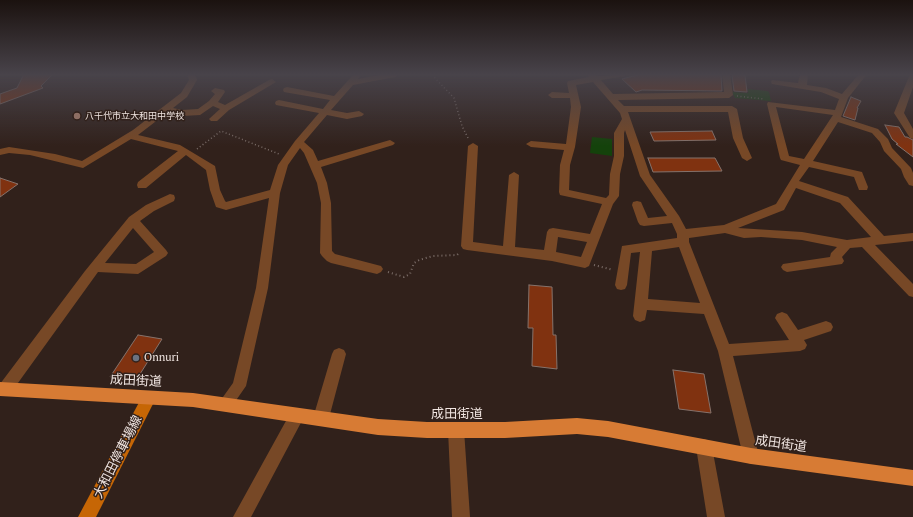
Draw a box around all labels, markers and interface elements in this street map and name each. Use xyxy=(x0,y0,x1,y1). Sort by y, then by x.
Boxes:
marker: 八千代市立大和田中学校 xyxy=(72,111,82,121)
place label: 八千代市立大和田中学校 xyxy=(85,111,184,121)
place label: Onnuri xyxy=(144,351,179,365)
marker: Onnuri xyxy=(131,353,141,363)
street label: 成田街道 xyxy=(110,372,162,390)
street label: 成田街道 xyxy=(431,406,483,422)
street label: 大和田停車場線 xyxy=(90,413,146,501)
street label: 成田街道 xyxy=(754,433,808,455)

